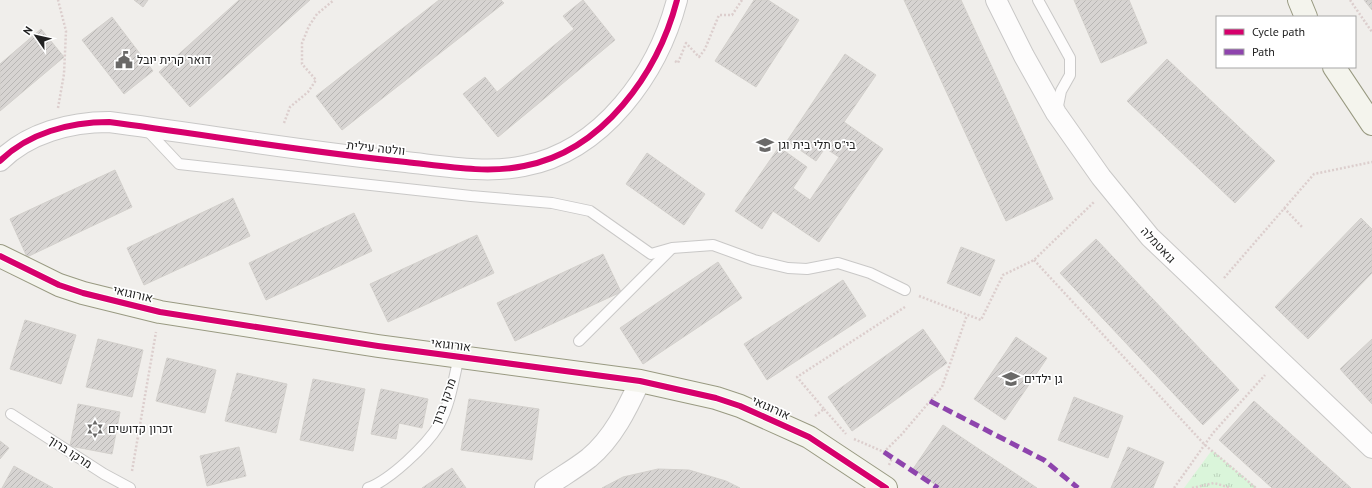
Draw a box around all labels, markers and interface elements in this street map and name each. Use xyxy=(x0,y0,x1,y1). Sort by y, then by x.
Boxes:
north arrow xyxy=(16,16,56,56)
legend xyxy=(1216,16,1356,68)
text: N xyxy=(20,23,36,37)
text: Cycle path xyxy=(1252,24,1305,39)
text: Path xyxy=(1252,44,1275,59)
public building icon: דואר קרית יובל xyxy=(114,50,134,70)
place label: דואר קרית יובל xyxy=(137,52,211,67)
school or university icon: בי"ס תלי בית וגן xyxy=(755,135,775,155)
street label: וולטה עילית xyxy=(346,137,406,158)
place label: בי"ס תלי בית וגן xyxy=(778,137,856,152)
street label: גואטמלה xyxy=(1138,223,1179,266)
street label: אורוגואי xyxy=(112,282,155,305)
street label: אורוגואי xyxy=(430,335,472,354)
school or university icon: גן ילדים xyxy=(1001,369,1021,389)
place label: גן ילדים xyxy=(1024,371,1063,386)
street label: מרקו ברוך xyxy=(428,376,459,428)
street label: אורוגואי xyxy=(750,393,793,423)
synagogue icon: זכרון קדושים xyxy=(85,419,105,439)
place label: זכרון קדושים xyxy=(108,421,173,436)
street label: מרקו ברוך xyxy=(45,432,95,471)

